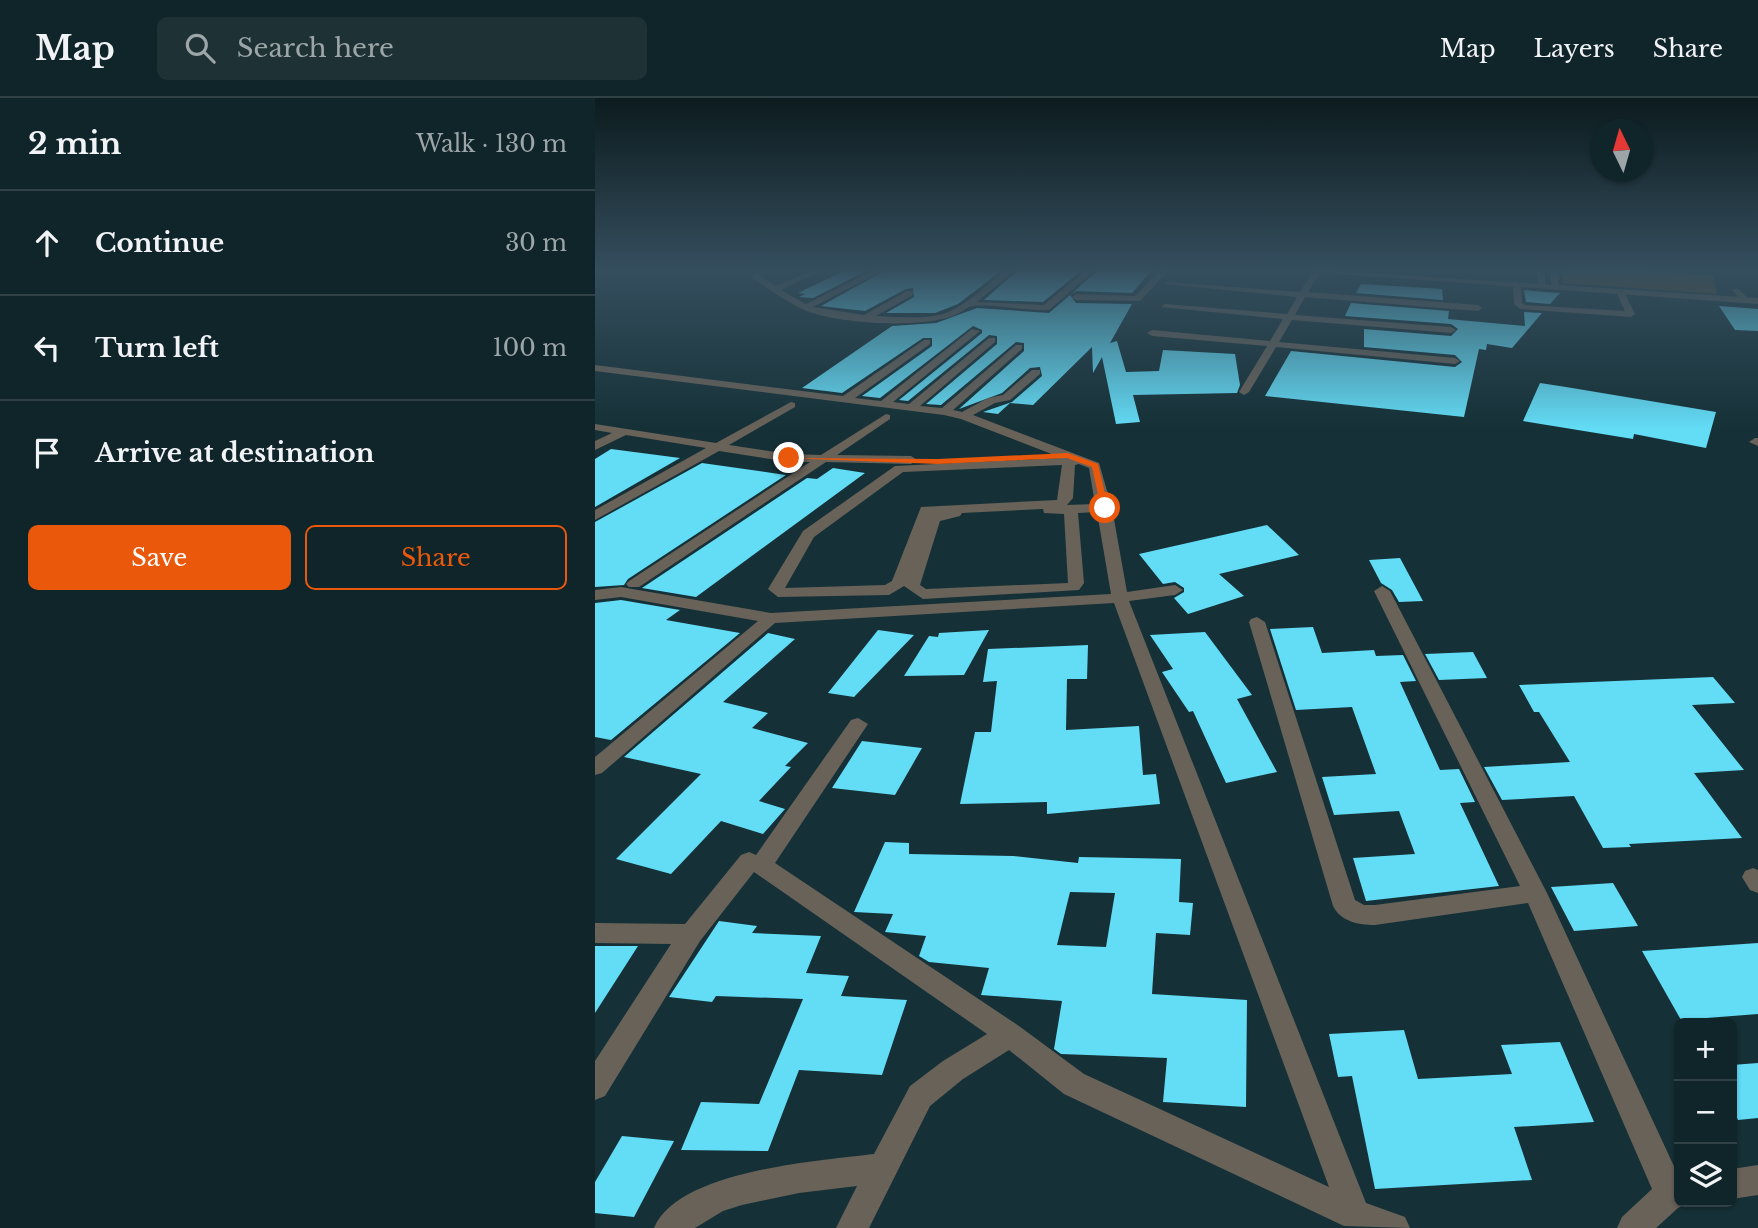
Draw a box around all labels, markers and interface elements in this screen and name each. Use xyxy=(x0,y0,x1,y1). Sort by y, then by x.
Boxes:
search box xyxy=(157,17,647,80)
text: Map xyxy=(35,28,115,69)
icon: search xyxy=(181,29,219,67)
text: Search here xyxy=(237,32,394,64)
text: Map xyxy=(1440,34,1496,63)
text: Layers xyxy=(1534,34,1615,63)
text: Share xyxy=(1653,34,1723,63)
north arrow xyxy=(1590,119,1653,182)
text: 2 min xyxy=(28,125,121,162)
text: Walk · 130 m xyxy=(416,130,567,158)
icon: ahead xyxy=(28,224,66,262)
text: Continue xyxy=(95,227,224,259)
text: 30 m xyxy=(505,229,567,257)
icon: left xyxy=(28,329,66,367)
text: Turn left xyxy=(95,332,219,364)
text: 100 m xyxy=(493,334,567,362)
icon: arrive xyxy=(28,434,66,472)
text: Arrive at destination xyxy=(95,437,375,469)
route end xyxy=(773,442,804,473)
route start xyxy=(1089,492,1120,523)
button: Save xyxy=(28,525,291,590)
button: Share xyxy=(305,525,567,590)
map controls xyxy=(1674,1018,1737,1207)
button: + xyxy=(1674,1018,1737,1081)
button: − xyxy=(1674,1081,1737,1144)
button: layers xyxy=(1674,1144,1737,1207)

